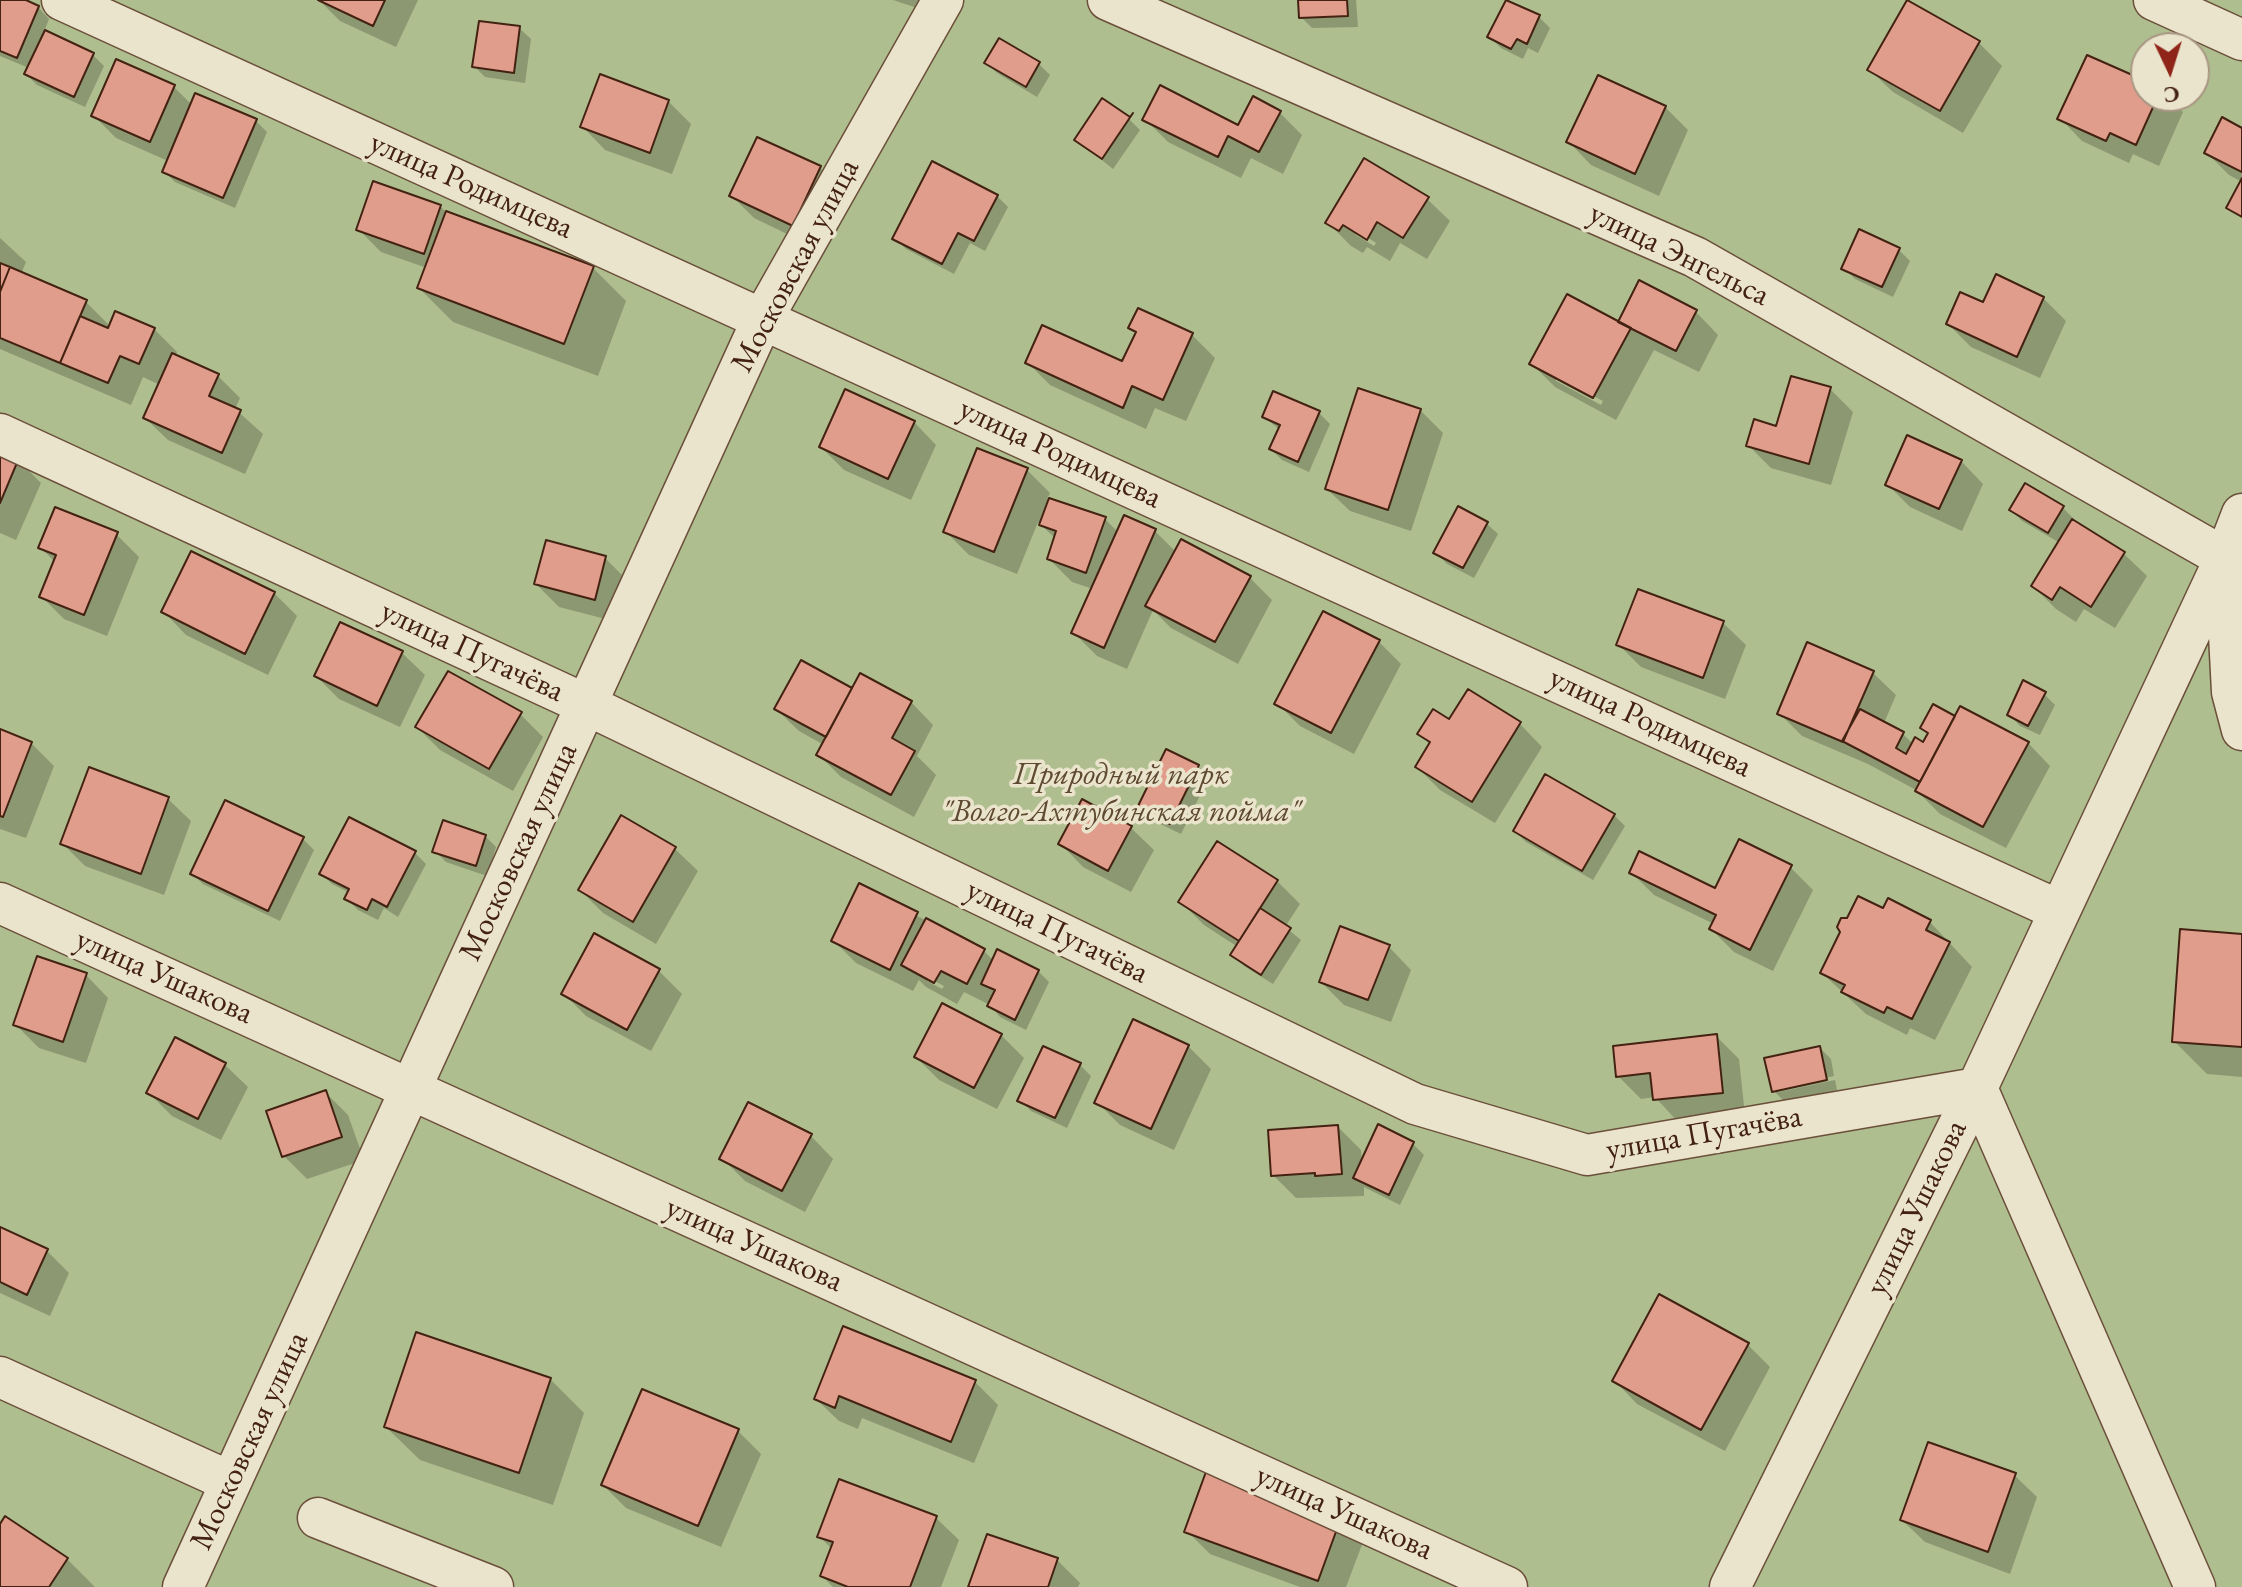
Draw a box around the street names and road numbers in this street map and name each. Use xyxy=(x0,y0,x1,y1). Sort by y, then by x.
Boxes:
street label: улица Родимцева xyxy=(363,124,579,248)
street label: Московская улица xyxy=(724,153,868,379)
street label: улица Энгельса xyxy=(1582,195,1776,315)
street label: улица Родимцева xyxy=(953,390,1167,518)
street label: улица Пугачёва xyxy=(374,593,570,711)
street label: улица Родимцева xyxy=(1543,659,1757,787)
street label: Московская улица xyxy=(452,737,586,967)
street label: улица Пугачёва xyxy=(959,871,1155,993)
street label: улица Ушакова xyxy=(69,921,259,1033)
street label: улица Пугачёва xyxy=(1603,1098,1805,1170)
street label: улица Ушакова xyxy=(1858,1114,1976,1302)
street label: улица Ушакова xyxy=(659,1189,849,1301)
street label: Московская улица xyxy=(183,1326,317,1556)
street label: улица Ушакова xyxy=(1249,1457,1439,1569)

